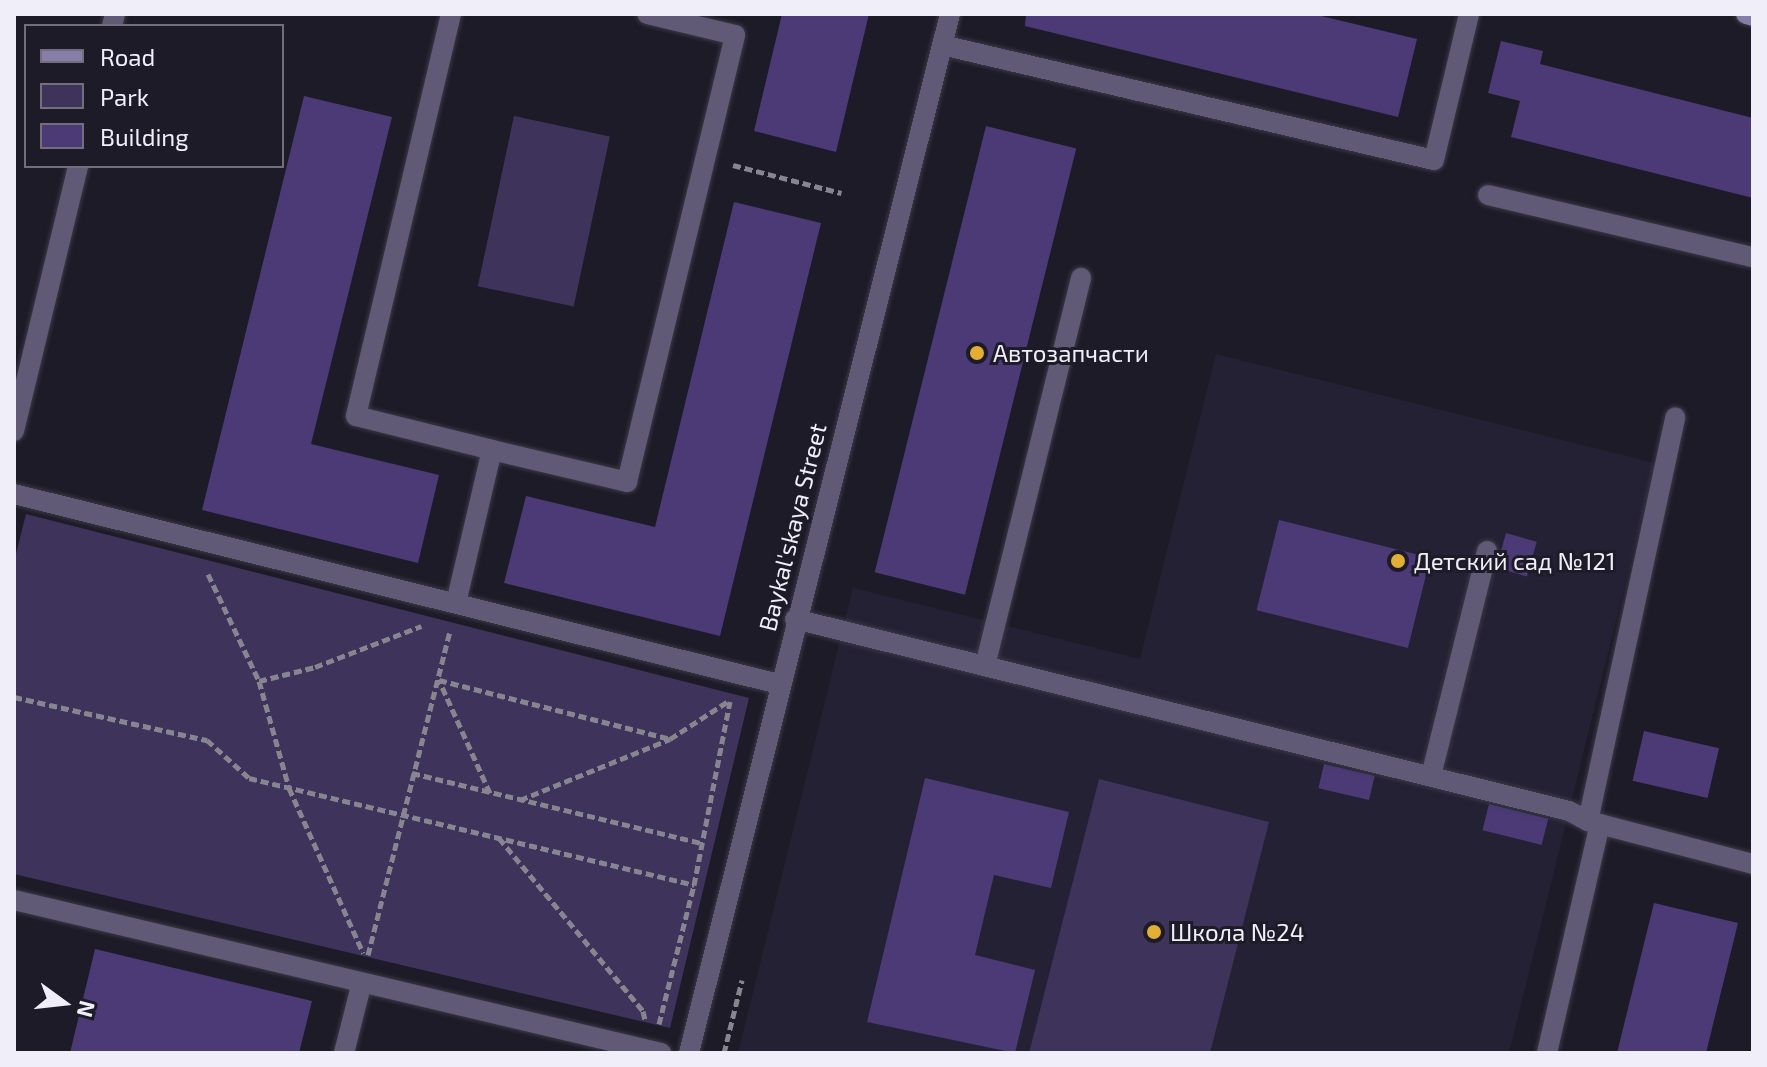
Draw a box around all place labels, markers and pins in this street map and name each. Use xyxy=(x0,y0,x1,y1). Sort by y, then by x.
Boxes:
place label: Автозапчасти xyxy=(993,339,1149,367)
marker: Автозапчасти xyxy=(968,344,986,362)
place label: Детский сад №121 xyxy=(1414,547,1616,575)
marker: Детский сад №121 xyxy=(1389,552,1407,570)
place label: Школа №24 xyxy=(1170,918,1305,946)
marker: Школа №24 xyxy=(1145,923,1163,941)

